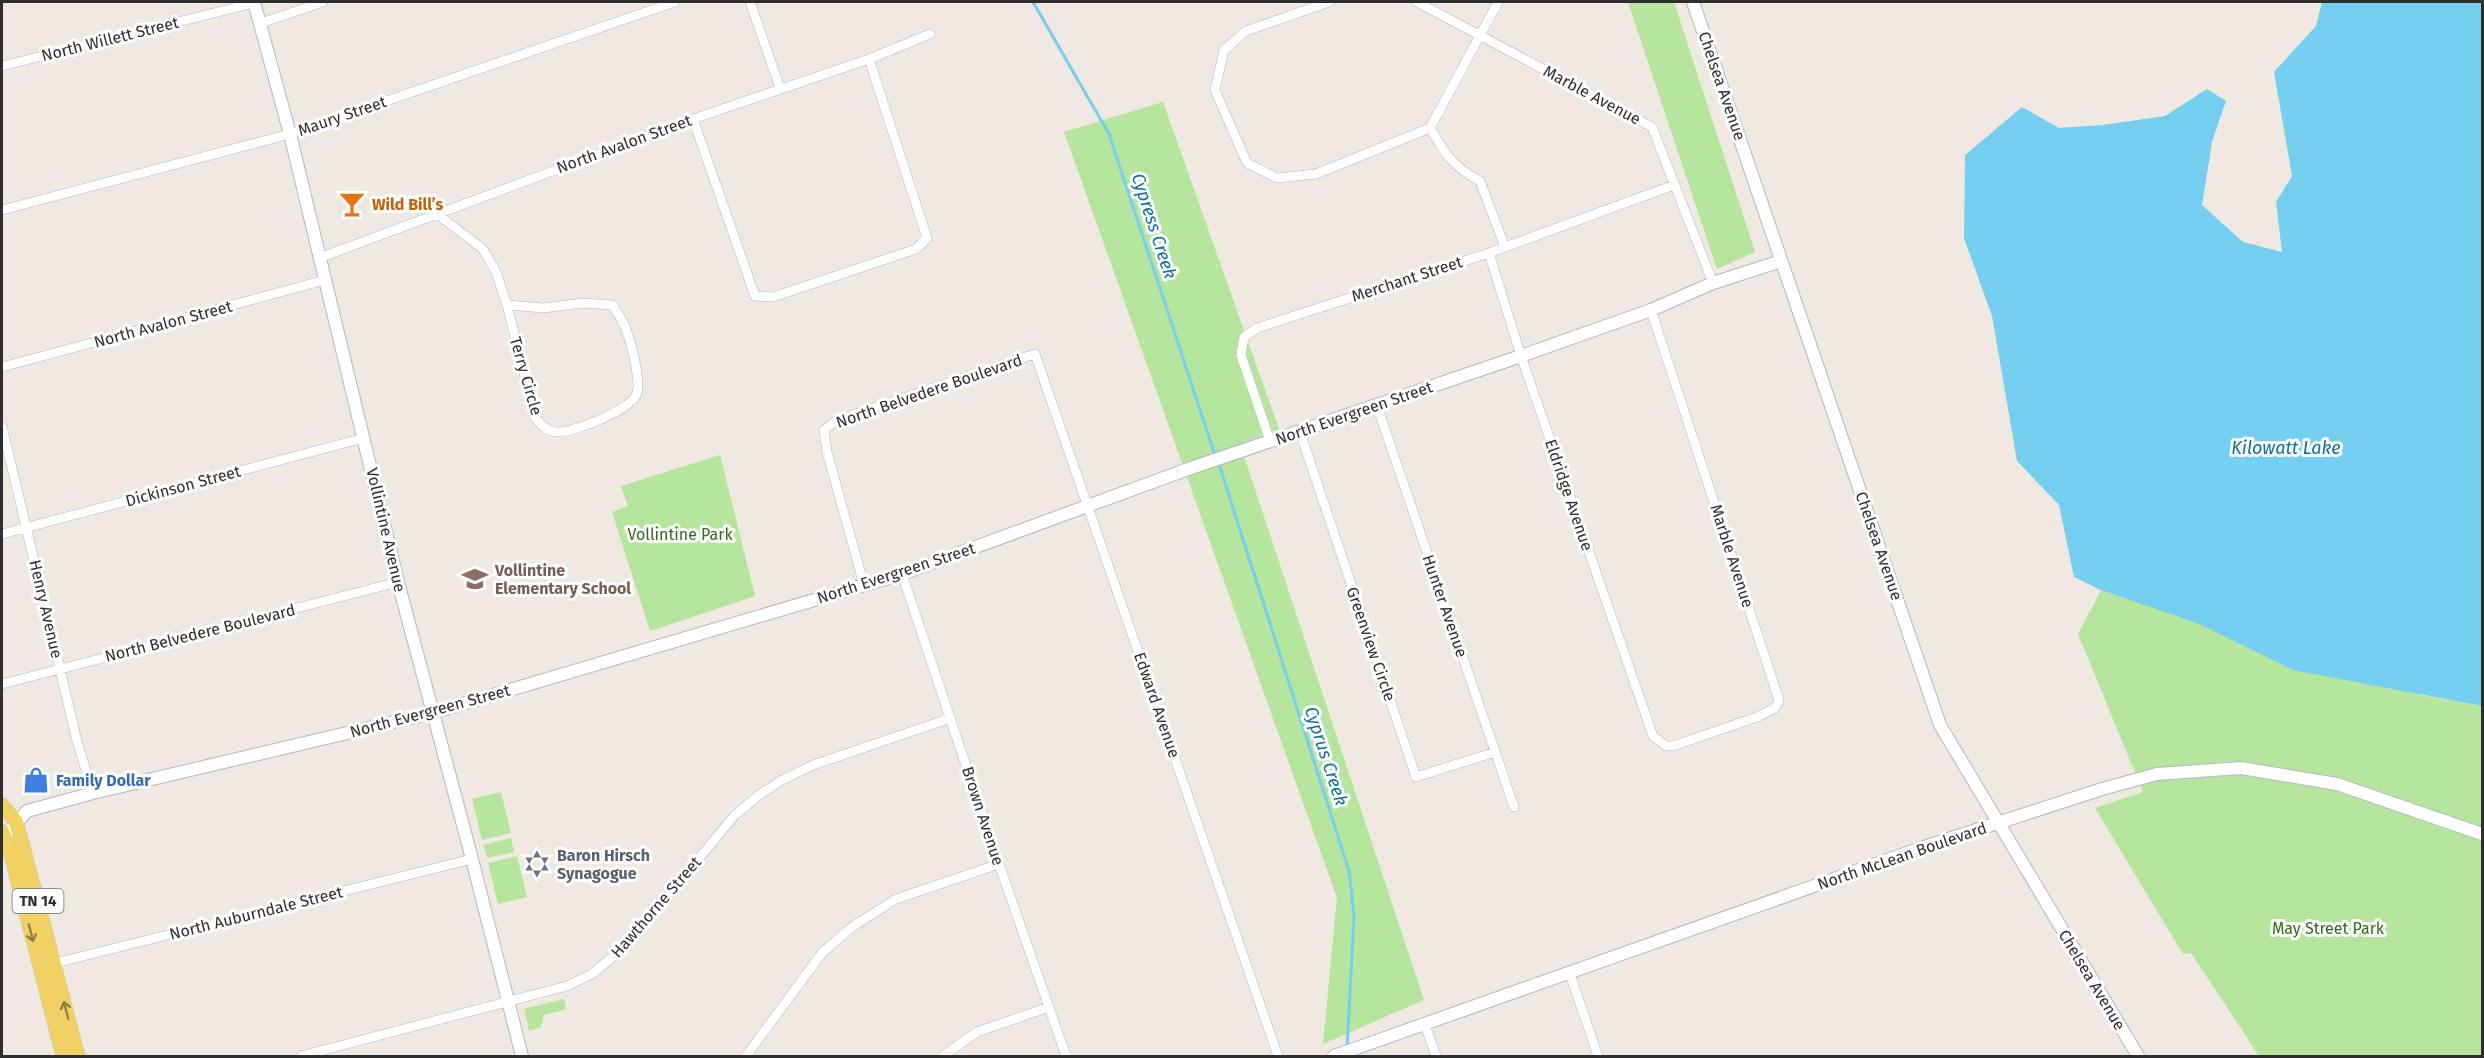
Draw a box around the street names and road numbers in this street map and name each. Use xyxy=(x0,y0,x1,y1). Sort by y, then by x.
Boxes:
street label: North Willett Street xyxy=(39,13,181,65)
street label: Chelsea Avenue xyxy=(1695,29,1749,143)
street label: Marble Avenue xyxy=(1540,61,1644,129)
street label: Maury Street xyxy=(295,92,389,140)
street label: North Avalon Street xyxy=(554,111,694,177)
street label: Merchant Street xyxy=(1349,252,1465,306)
street label: North Avalon Street xyxy=(92,296,234,352)
street label: Terry Circle xyxy=(506,335,546,417)
street label: North Belvedere Boulevard xyxy=(833,350,1025,432)
street label: North Evergreen Street xyxy=(1273,377,1435,449)
street label: Eldridge Avenue xyxy=(1541,437,1597,553)
street label: Dickinson Street xyxy=(123,461,243,510)
street label: Vollintine Avenue xyxy=(362,466,410,594)
street label: Chelsea Avenue xyxy=(1852,489,1906,603)
street label: Marble Avenue xyxy=(1706,502,1758,610)
street label: North Evergreen Street xyxy=(815,538,978,608)
street label: Hunter Avenue xyxy=(1419,552,1471,660)
street label: Henry Avenue xyxy=(25,558,67,660)
street label: Greenview Circle xyxy=(1343,584,1399,704)
street label: North Belvedere Boulevard xyxy=(103,600,297,666)
street label: Edward Avenue xyxy=(1130,650,1184,760)
street label: North Evergreen Street xyxy=(348,680,512,742)
street label: Brown Avenue xyxy=(958,764,1008,868)
street label: North McLean Boulevard xyxy=(1815,818,1989,894)
street label: Hawthorne Street xyxy=(607,853,705,961)
street label: North Auburndale Street xyxy=(167,882,345,944)
road number: TN 14 xyxy=(12,889,63,913)
street label: Chelsea Avenue xyxy=(2055,926,2129,1034)

